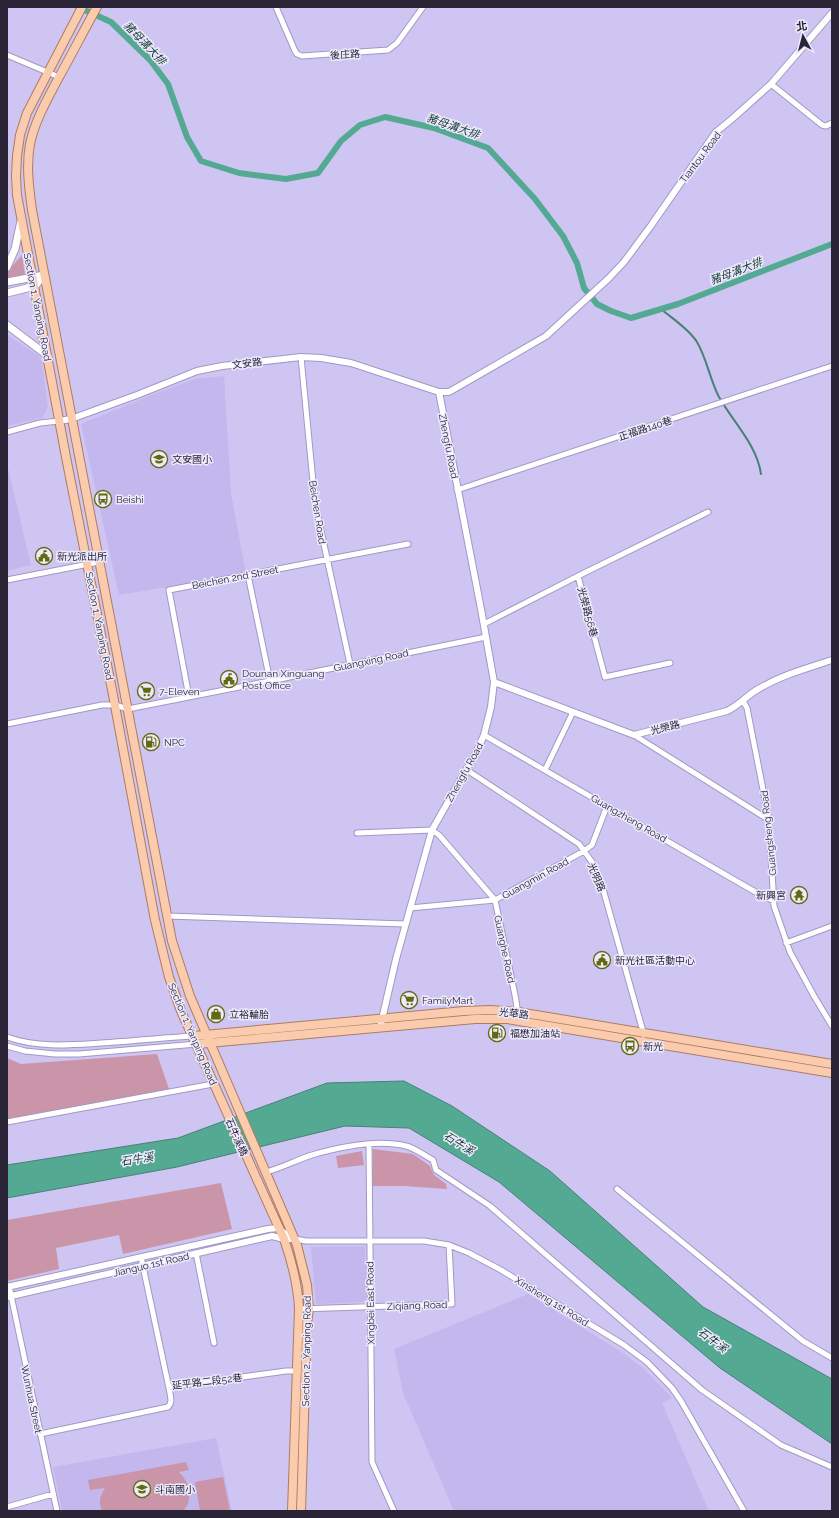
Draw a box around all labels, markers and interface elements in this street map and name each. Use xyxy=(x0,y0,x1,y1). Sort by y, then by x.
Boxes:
north arrow xyxy=(783,16,823,56)
water label: 豬母溝大排 xyxy=(121,19,170,69)
text: 北 xyxy=(796,19,808,34)
street label: 後庄路 xyxy=(330,48,360,61)
water label: 豬母溝大排 xyxy=(425,111,483,142)
street label: Tiantou Road xyxy=(678,130,723,185)
street label: Section 1, Yanping Road xyxy=(22,252,53,362)
water label: 豬母溝大排 xyxy=(708,255,766,287)
street label: 文安路 xyxy=(232,356,263,371)
street label: Zhengfu Road xyxy=(437,413,460,479)
street label: 正福路140巷 xyxy=(617,415,673,442)
school or university icon: 文安國小 xyxy=(149,449,169,469)
place label: 文安國小 xyxy=(172,454,212,465)
street label: Beichen Road xyxy=(307,479,328,545)
bus stop icon: Beishi xyxy=(93,489,113,509)
place label: Beishi xyxy=(116,494,144,505)
public building icon: 新光派出所 xyxy=(34,546,54,566)
place label: 新光派出所 xyxy=(57,551,107,562)
street label: Beichen 2nd Street xyxy=(191,564,280,591)
street label: Section 1, Yanping Road xyxy=(84,571,115,681)
street label: 光榮路56巷 xyxy=(576,586,599,638)
street label: Guangxing Road xyxy=(333,647,410,674)
place label: Dounan Xinguang Post Office xyxy=(242,668,325,691)
public building icon: Dounan Xinguang Post Office xyxy=(219,669,239,689)
supermarket icon: 7-Eleven xyxy=(136,681,156,701)
place label: 7-Eleven xyxy=(159,686,200,697)
street label: 光榮路 xyxy=(649,719,681,736)
fuel station icon: NPC xyxy=(141,732,161,752)
place label: NPC xyxy=(164,737,185,748)
street label: Zhengfu Road xyxy=(444,741,485,804)
street label: Guangsheng Road xyxy=(759,790,778,876)
street label: Guangzheng Road xyxy=(589,792,669,845)
street label: Guangmin Road xyxy=(500,856,570,901)
street label: 光明路 xyxy=(586,861,607,893)
temple icon: 新興宮 xyxy=(789,885,809,905)
place label: 新興宮 xyxy=(756,890,786,901)
street label: Guanghe Road xyxy=(492,914,517,984)
public building icon: 新光社區活動中心 xyxy=(592,950,612,970)
place label: 新光社區活動中心 xyxy=(615,955,695,966)
street label: Section 1, Yanping Road xyxy=(166,982,219,1087)
supermarket icon: FamilyMart xyxy=(399,990,419,1010)
place label: FamilyMart xyxy=(422,995,474,1006)
shop icon: 立裕輪胎 xyxy=(206,1004,226,1024)
street label: 光華路 xyxy=(498,1006,529,1021)
place label: 立裕輪胎 xyxy=(229,1009,269,1020)
fuel station icon: 福懋加油站 xyxy=(487,1023,507,1043)
place label: 福懋加油站 xyxy=(510,1028,560,1039)
bus stop icon: 新光 xyxy=(620,1036,640,1056)
place label: 新光 xyxy=(643,1041,663,1052)
street label: 石牛溪橋 xyxy=(223,1117,250,1158)
water label: 石牛溪 xyxy=(441,1129,478,1159)
water label: 石牛溪 xyxy=(120,1150,156,1168)
street label: Jianguo 1st Road xyxy=(112,1250,190,1279)
street label: Xingbei East Road xyxy=(364,1261,377,1345)
street label: Xinsheng 1st Road xyxy=(513,1274,590,1328)
street label: Section 2, Yanping Road xyxy=(300,1296,313,1406)
street label: Ziqiang Road xyxy=(386,1299,448,1312)
water label: 石牛溪 xyxy=(696,1325,731,1357)
street label: Wunhua Street xyxy=(19,1364,44,1435)
street label: 延平路二段52巷 xyxy=(171,1372,243,1391)
school or university icon: 斗南國小 xyxy=(132,1479,152,1499)
place label: 斗南國小 xyxy=(155,1484,195,1495)

